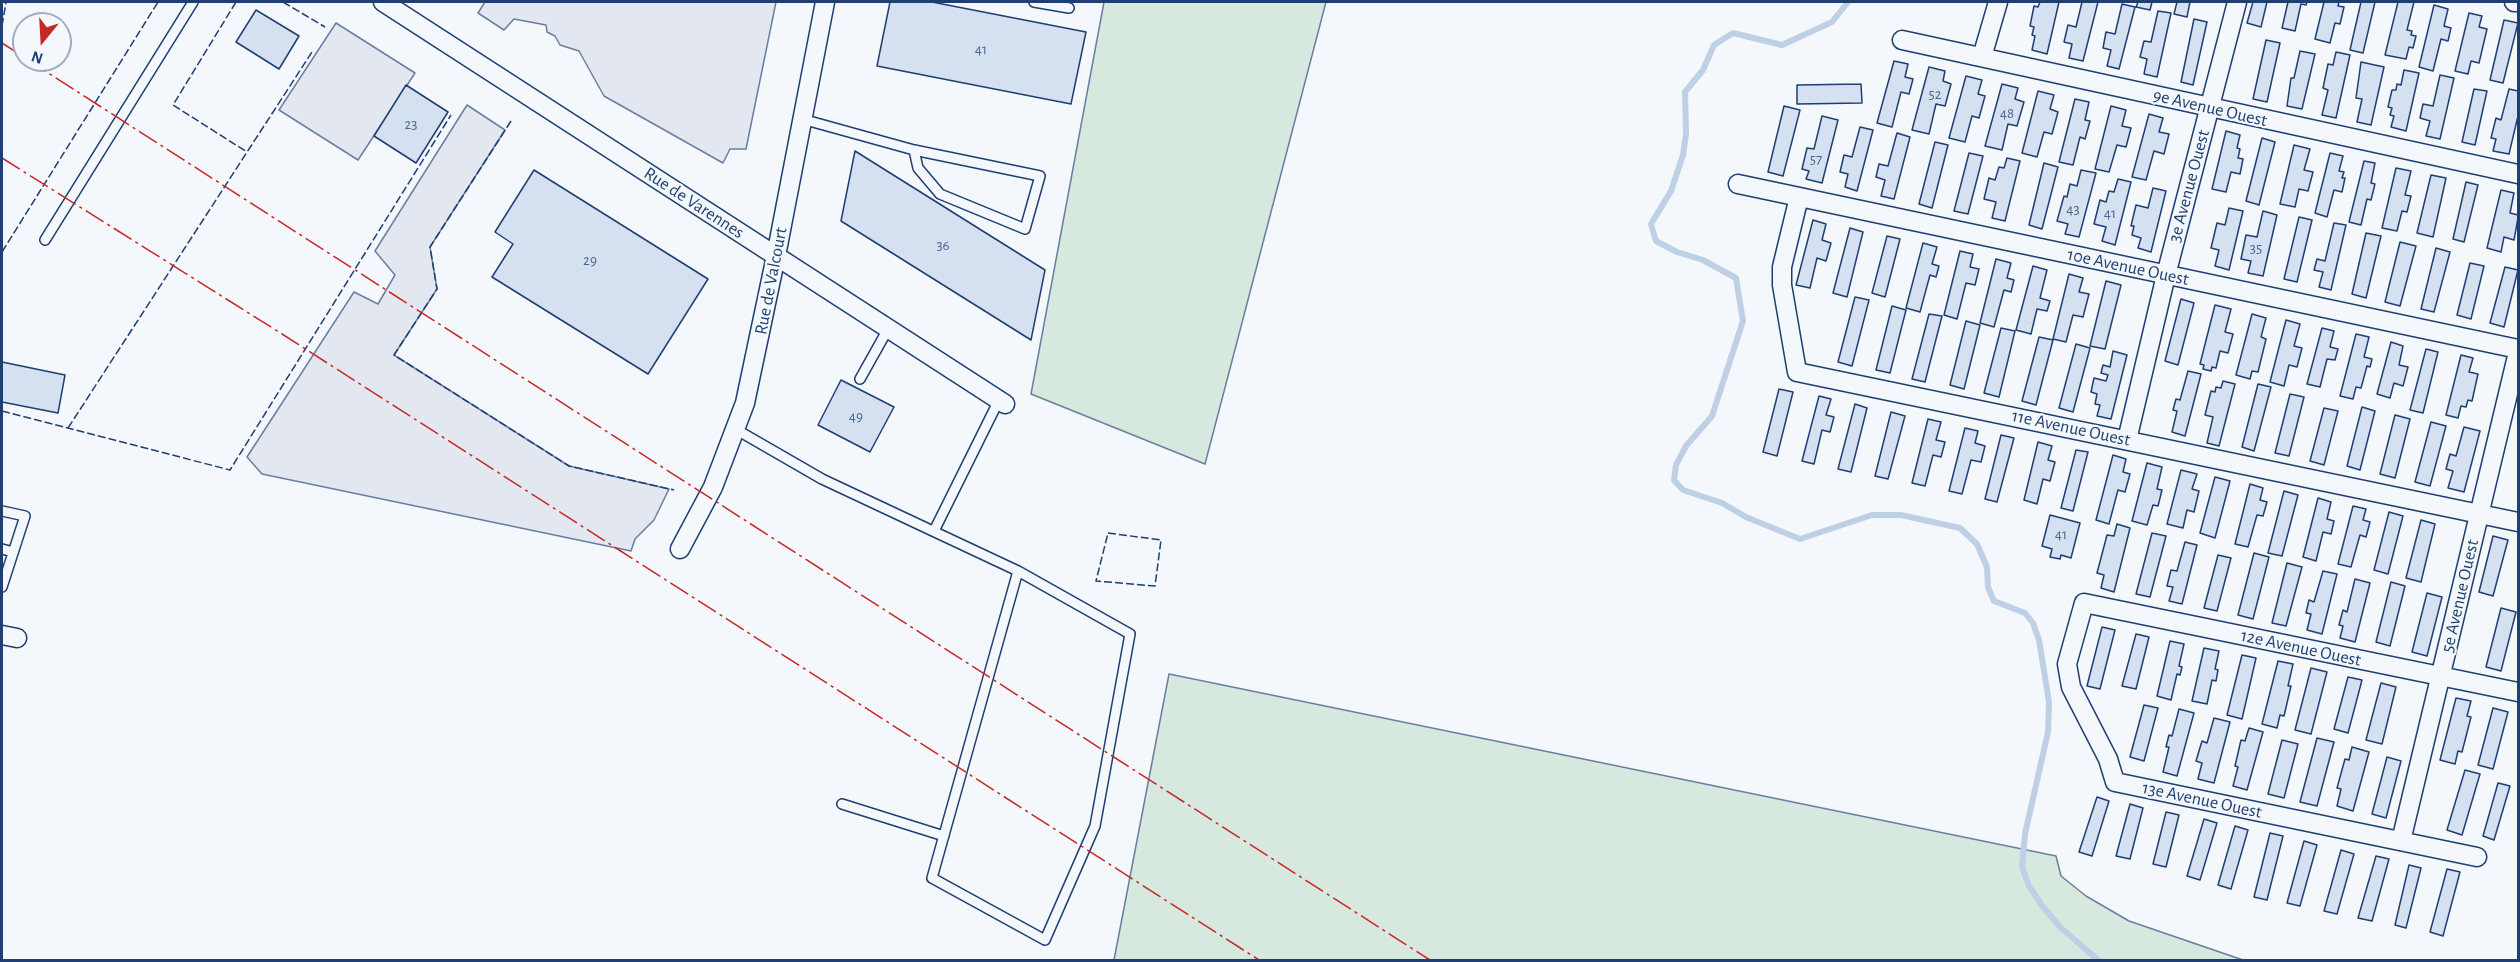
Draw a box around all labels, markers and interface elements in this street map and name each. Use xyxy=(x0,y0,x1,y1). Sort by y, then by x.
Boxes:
north arrow xyxy=(12,12,72,72)
house number: 41 xyxy=(975,40,987,58)
text: N xyxy=(29,48,45,67)
street label: 9e Avenue Ouest xyxy=(2151,84,2269,132)
house number: 52 xyxy=(1928,85,1942,103)
house number: 48 xyxy=(2000,104,2014,122)
house number: 23 xyxy=(404,115,418,133)
street label: 3e Avenue Ouest xyxy=(2164,127,2214,245)
house number: 57 xyxy=(1810,150,1822,168)
street label: Rue de Varennes xyxy=(640,163,748,243)
house number: 43 xyxy=(2066,200,2080,218)
house number: 41 xyxy=(2104,204,2116,222)
street label: Rue de Valcourt xyxy=(750,225,792,337)
house number: 36 xyxy=(936,236,950,254)
house number: 35 xyxy=(2250,239,2262,257)
street label: 10e Avenue Ouest xyxy=(2065,244,2191,290)
house number: 29 xyxy=(583,251,597,269)
street label: 11e Avenue Ouest xyxy=(2010,405,2132,451)
house number: 49 xyxy=(849,407,863,425)
house number: 41 xyxy=(2055,525,2067,543)
street label: 5e Avenue Ouest xyxy=(2436,537,2484,655)
street label: 12e Avenue Ouest xyxy=(2239,625,2363,671)
street label: 13e Avenue Ouest xyxy=(2140,777,2264,823)

